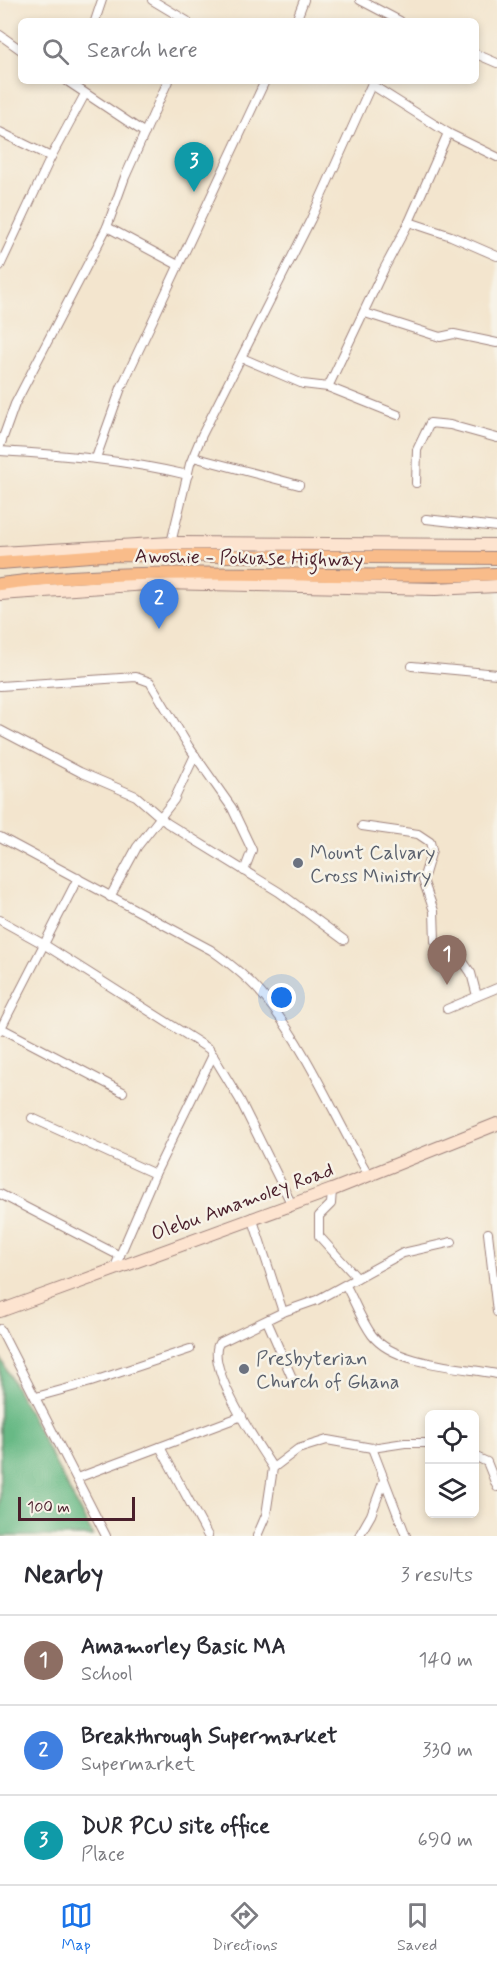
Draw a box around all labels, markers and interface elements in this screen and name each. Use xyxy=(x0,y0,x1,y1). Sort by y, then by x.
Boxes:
search box xyxy=(18,18,479,84)
icon: search xyxy=(39,35,72,68)
text: Search here xyxy=(87,37,198,65)
pin: 3 xyxy=(174,142,214,192)
street label: Awoshie - Pokuase Highway xyxy=(134,543,364,576)
pin: 2 xyxy=(140,580,178,629)
place label: Mount Calvary Cross Ministry xyxy=(310,840,436,890)
marker: Mount Calvary Cross Ministry xyxy=(291,856,305,870)
pin: 1 xyxy=(428,936,466,985)
your location xyxy=(267,983,296,1012)
street label: Olebu Amamoley Road xyxy=(148,1157,337,1248)
place label: Presbyterian Church of Ghana xyxy=(256,1346,400,1396)
marker: Presbyterian Church of Ghana xyxy=(237,1362,251,1376)
map controls xyxy=(425,1410,479,1518)
button: locate xyxy=(425,1410,479,1464)
button: layers xyxy=(425,1464,479,1518)
scale bar xyxy=(18,1494,135,1522)
text: 100 m xyxy=(27,1497,70,1518)
text: Nearby xyxy=(24,1558,103,1592)
text: 3 results xyxy=(401,1562,473,1589)
text: Amamorley Basic MA xyxy=(81,1633,286,1661)
text: 1 xyxy=(39,1647,48,1674)
text: 140 m xyxy=(419,1647,473,1674)
text: School xyxy=(81,1661,133,1688)
text: Breakthrough Supermarket xyxy=(81,1723,337,1751)
text: 2 xyxy=(39,1737,48,1764)
text: 330 m xyxy=(422,1737,473,1764)
text: Supermarket xyxy=(81,1751,195,1778)
text: DUR PCU site office xyxy=(81,1813,270,1841)
text: 3 xyxy=(39,1827,48,1854)
text: 690 m xyxy=(418,1827,473,1854)
text: Place xyxy=(81,1841,125,1868)
tab: Map xyxy=(60,1899,93,1956)
tab: Directions xyxy=(212,1899,278,1956)
tab: Saved xyxy=(397,1899,437,1956)

